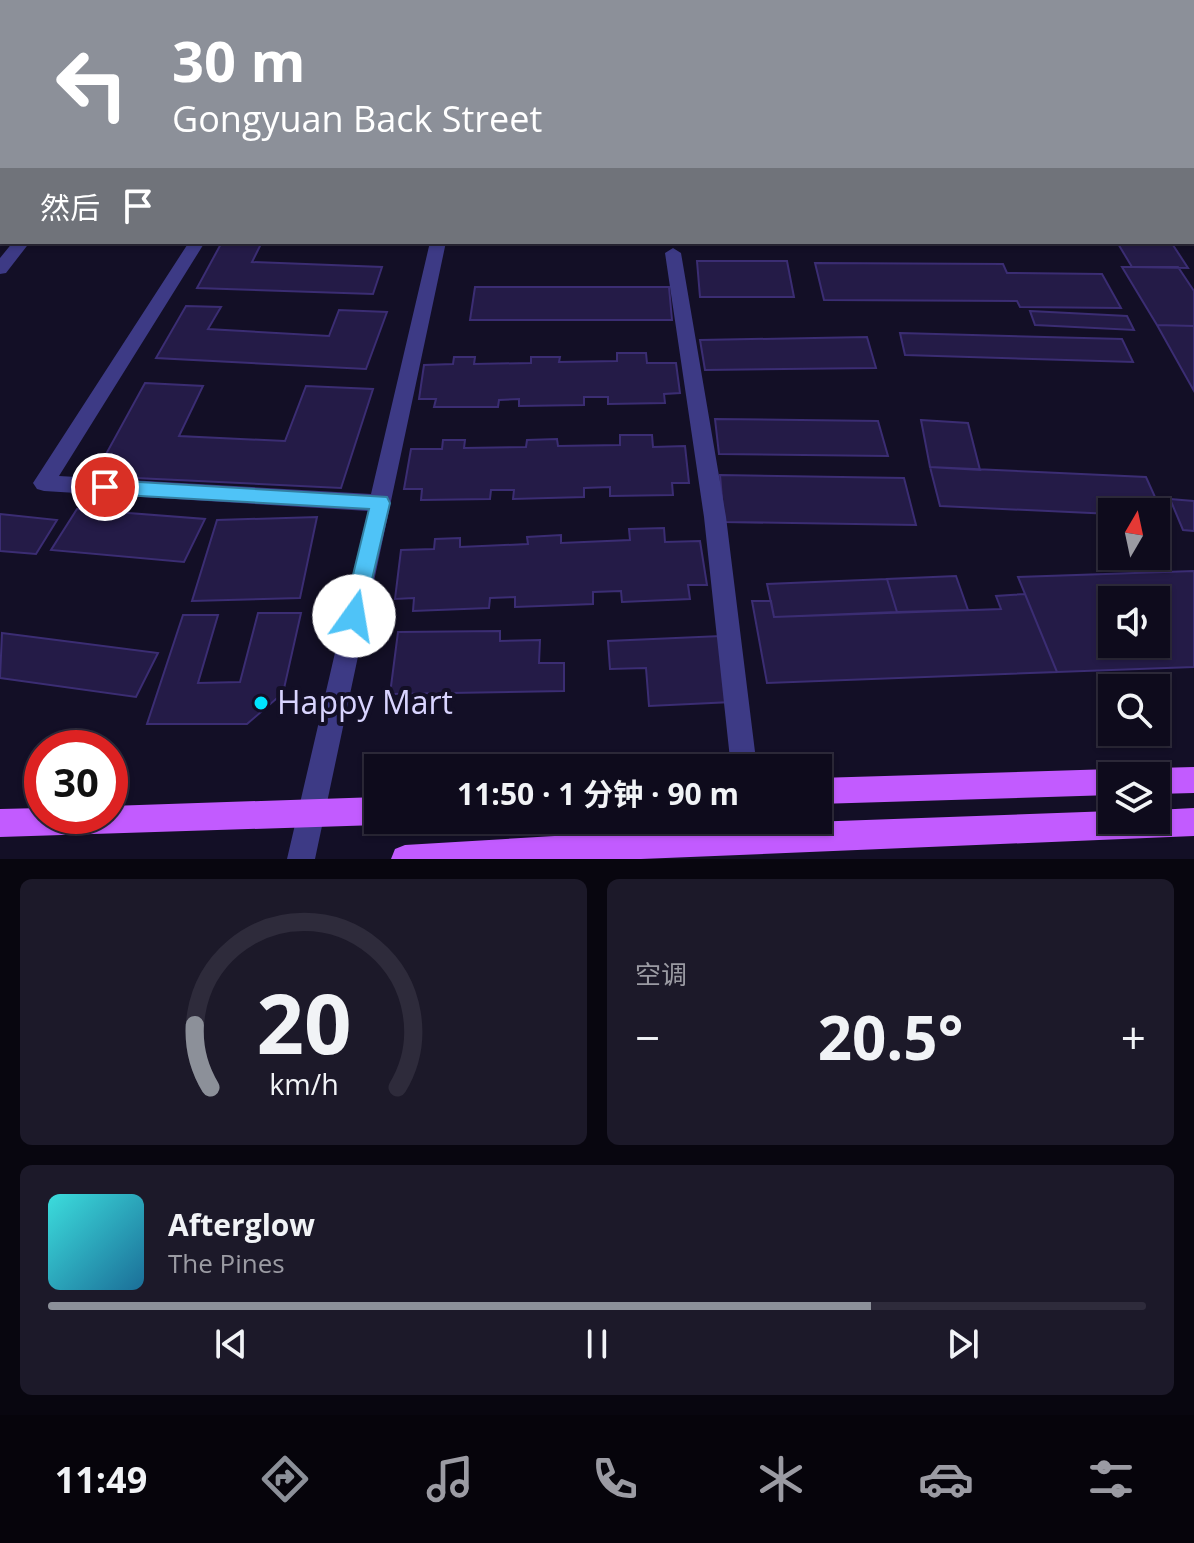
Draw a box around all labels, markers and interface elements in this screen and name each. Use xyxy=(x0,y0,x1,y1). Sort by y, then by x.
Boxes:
text: 30 m xyxy=(172,22,306,98)
icon: left xyxy=(40,32,144,136)
text: Gongyuan Back Street xyxy=(172,94,542,143)
icon: arrive xyxy=(116,184,160,228)
text: 然后 xyxy=(40,187,100,228)
pin xyxy=(71,453,139,521)
icon: arrive xyxy=(83,465,127,509)
north arrow xyxy=(1098,498,1170,570)
map controls xyxy=(1098,498,1170,834)
position arrow xyxy=(312,574,396,658)
button: sound xyxy=(1098,586,1170,658)
button: search xyxy=(1098,674,1170,746)
place label: Happy Mart xyxy=(277,680,453,723)
marker: Happy Mart xyxy=(252,694,270,712)
speed limit sign: 30 xyxy=(24,730,128,834)
button: layers xyxy=(1098,762,1170,834)
text: 11:50 · 1 分钟 · 90 m xyxy=(457,773,739,814)
text: 空调 xyxy=(635,956,687,992)
text: 20 xyxy=(256,965,351,1078)
text: 20.5° xyxy=(818,996,963,1078)
text: − xyxy=(635,1007,660,1067)
text: + xyxy=(1121,1007,1146,1067)
text: km/h xyxy=(269,1064,338,1103)
text: Afterglow xyxy=(168,1204,315,1245)
text: The Pines xyxy=(168,1245,285,1281)
icon: previous xyxy=(209,1322,253,1366)
icon: pause xyxy=(575,1322,619,1366)
icon: next xyxy=(941,1322,985,1366)
icon: directions xyxy=(257,1451,313,1507)
icon: music xyxy=(422,1451,478,1507)
icon: phone xyxy=(587,1451,643,1507)
icon: climate xyxy=(753,1451,809,1507)
icon: car xyxy=(918,1451,974,1507)
icon: filters xyxy=(1083,1451,1139,1507)
text: 11:49 xyxy=(55,1455,147,1504)

